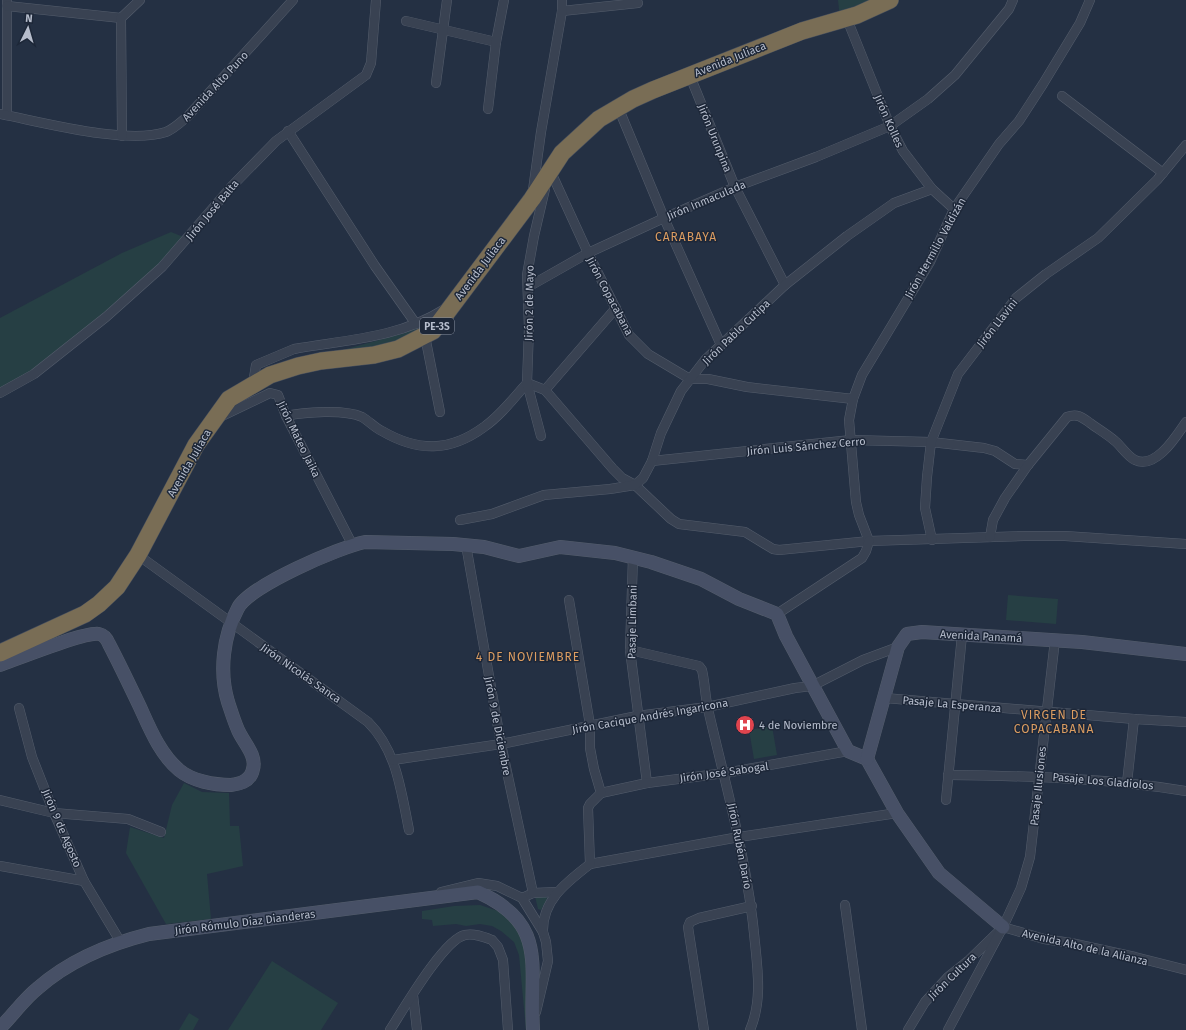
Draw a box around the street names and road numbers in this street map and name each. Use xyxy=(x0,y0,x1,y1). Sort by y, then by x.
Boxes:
street label: Avenida Juliaca xyxy=(693,39,768,80)
street label: Avenida Alto Puno xyxy=(180,49,251,124)
street label: Jirón Kolles xyxy=(871,93,906,150)
street label: Jirón Urunpina xyxy=(695,102,734,174)
street label: Jirón José Balta xyxy=(183,177,242,243)
street label: Jirón Inmaculada xyxy=(665,178,748,223)
street label: Jirón Hermilio Valdizán xyxy=(902,195,969,301)
street label: Avenida Juliaca xyxy=(452,234,508,303)
street label: Jirón Copacabana xyxy=(583,255,636,338)
street label: Jirón 2 de Mayo xyxy=(522,265,537,341)
street label: Jirón Llavini xyxy=(974,296,1021,350)
street label: Jirón Pablo Cutipa xyxy=(700,297,773,368)
road number: PE-3S xyxy=(420,318,454,334)
street label: Jirón Mateo Jaika xyxy=(274,399,323,480)
street label: Avenida Juliaca xyxy=(165,427,214,499)
street label: Jirón Luis Sánchez Cerro xyxy=(746,435,866,458)
street label: Pasaje Limbani xyxy=(625,585,640,659)
street label: Avenida Panamá xyxy=(940,628,1022,645)
street label: Jirón Nicolás Sanca xyxy=(258,641,343,706)
street label: Jirón 9 de Diciembre xyxy=(482,675,514,777)
street label: Pasaje La Esperanza xyxy=(902,694,1002,715)
street label: Jirón Cacique Andrés Ingaricona xyxy=(571,696,729,737)
street label: Pasaje Ilusiones xyxy=(1028,746,1049,826)
street label: Jirón José Sabogal xyxy=(679,760,769,785)
street label: Pasaje Los Gladiolos xyxy=(1052,771,1154,792)
street label: Jirón 9 de Agosto xyxy=(39,787,84,869)
street label: Jirón Rubén Darío xyxy=(725,802,754,890)
street label: Jirón Rómulo Díaz Dianderas xyxy=(174,907,316,938)
street label: Avenida Alto de la Alianza xyxy=(1021,927,1149,968)
street label: Jirón Cultura xyxy=(926,950,979,1003)

